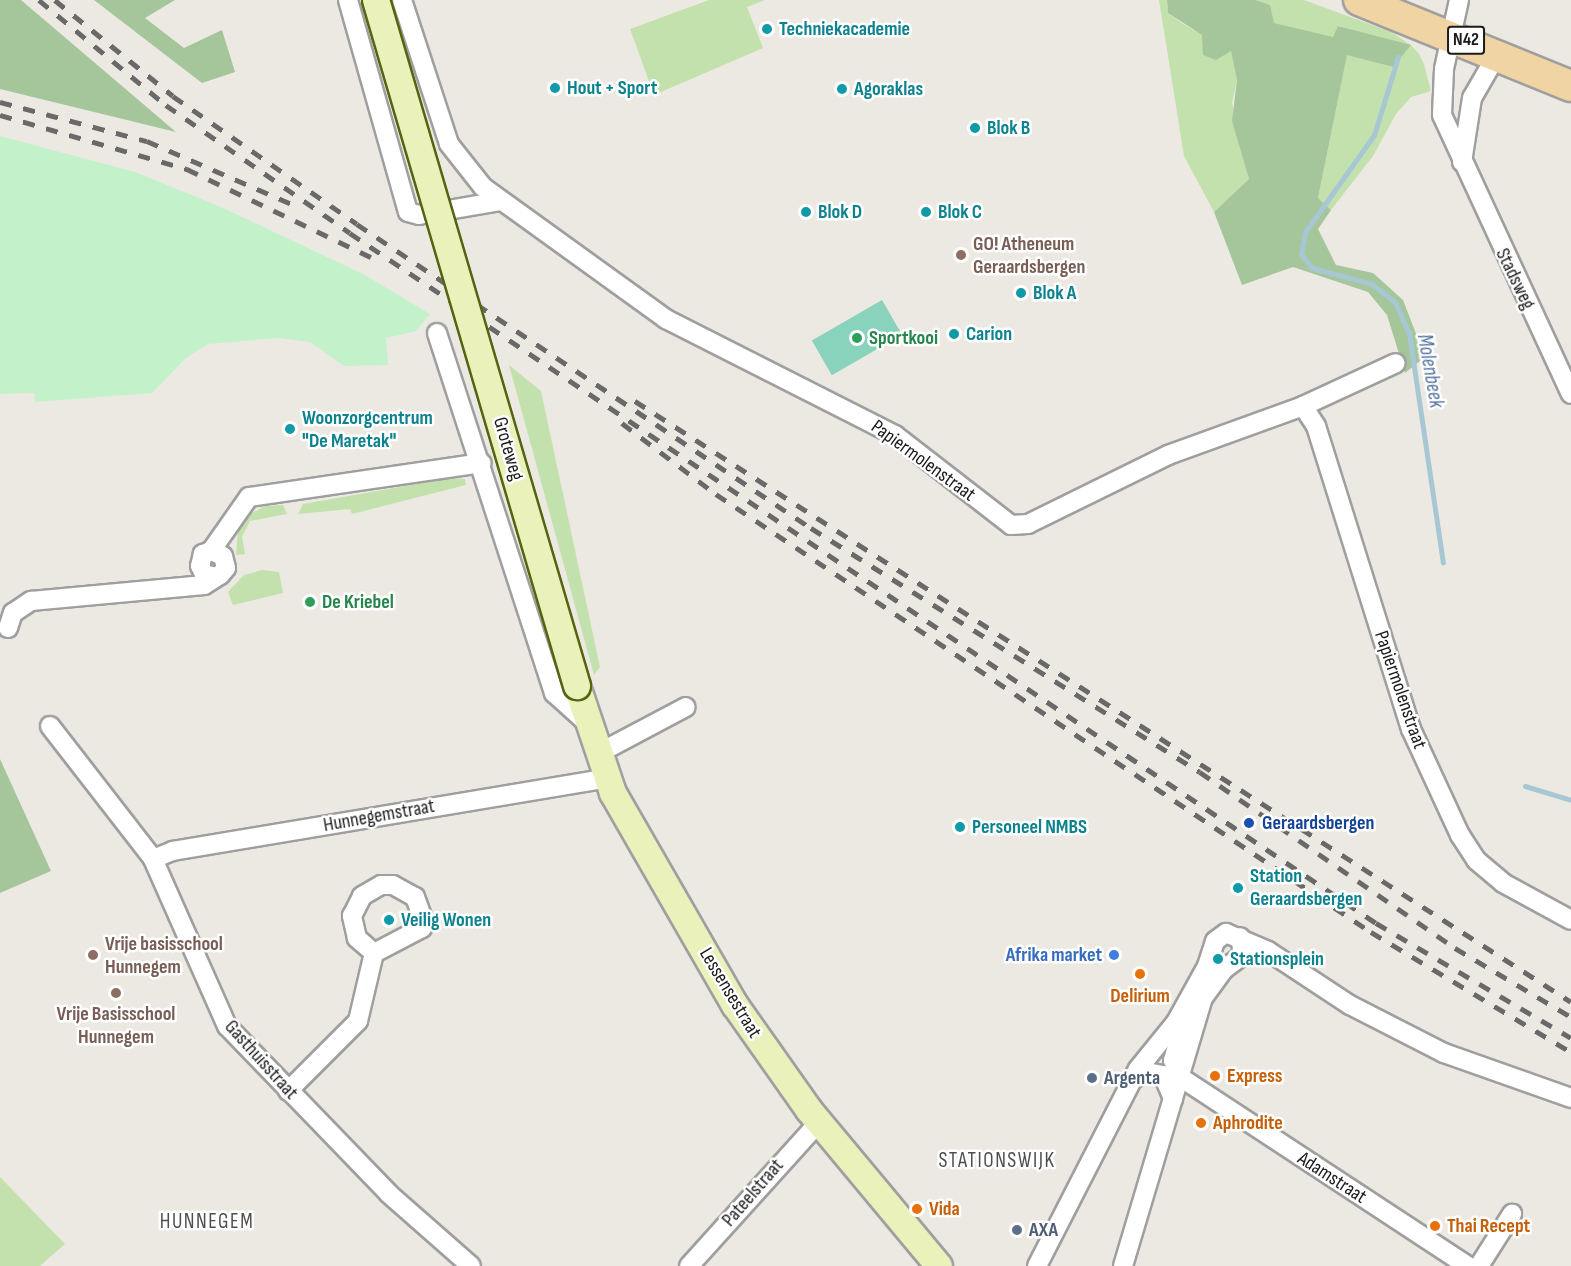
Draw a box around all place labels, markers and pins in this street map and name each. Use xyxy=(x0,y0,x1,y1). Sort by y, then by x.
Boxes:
place label: Techniekacademie xyxy=(779,17,910,41)
marker: Techniekacademie xyxy=(760,22,774,36)
place label: Hout + Sport xyxy=(567,76,657,100)
place label: Agoraklas xyxy=(854,77,923,101)
marker: Hout + Sport xyxy=(548,81,562,95)
marker: Agoraklas xyxy=(835,82,849,96)
place label: Blok B xyxy=(987,116,1030,140)
marker: Blok B xyxy=(968,121,982,135)
place label: Blok D xyxy=(818,200,862,224)
place label: Blok C xyxy=(938,200,982,224)
marker: Blok D xyxy=(799,205,813,219)
marker: Blok C xyxy=(919,205,933,219)
place label: GO! Atheneum Geraardsbergen xyxy=(973,232,1085,279)
marker: GO! Atheneum Geraardsbergen xyxy=(954,248,968,262)
place label: Blok A xyxy=(1033,281,1076,305)
marker: Blok A xyxy=(1014,286,1028,300)
place label: Carion xyxy=(966,322,1012,346)
place label: Sportkooi xyxy=(869,326,938,350)
marker: Carion xyxy=(947,327,961,341)
marker: Sportkooi xyxy=(850,331,864,345)
place label: Woonzorgcentrum "De Maretak" xyxy=(302,406,433,453)
marker: Woonzorgcentrum "De Maretak" xyxy=(283,422,297,436)
place label: De Kriebel xyxy=(322,590,394,614)
marker: De Kriebel xyxy=(303,595,317,609)
place label: Geraardsbergen xyxy=(1262,811,1374,835)
marker: Geraardsbergen xyxy=(1240,814,1258,832)
place label: Personeel NMBS xyxy=(972,815,1087,839)
marker: Personeel NMBS xyxy=(953,820,967,834)
place label: Station Geraardsbergen xyxy=(1250,864,1362,911)
marker: Station Geraardsbergen xyxy=(1231,881,1245,895)
place label: Veilig Wonen xyxy=(401,908,491,932)
marker: Veilig Wonen xyxy=(382,913,396,927)
place label: Vrije basisschool Hunnegem xyxy=(105,932,223,979)
place label: Afrika market xyxy=(1006,943,1102,967)
place label: Stationsplein xyxy=(1230,947,1324,971)
marker: Vrije basisschool Hunnegem xyxy=(86,948,100,962)
marker: Afrika market xyxy=(1107,948,1121,962)
marker: Stationsplein xyxy=(1211,952,1225,966)
marker: Delirium xyxy=(1133,967,1147,981)
place label: Delirium xyxy=(1110,984,1170,1008)
marker: Vrije Basisschool Hunnegem xyxy=(109,986,123,1000)
place label: Vrije Basisschool Hunnegem xyxy=(57,1002,175,1049)
place label: Express xyxy=(1227,1064,1282,1088)
place label: Argenta xyxy=(1104,1066,1160,1090)
marker: Express xyxy=(1208,1069,1222,1083)
marker: Argenta xyxy=(1085,1071,1099,1085)
place label: Aphrodite xyxy=(1213,1111,1283,1135)
marker: Aphrodite xyxy=(1194,1116,1208,1130)
place label: Vida xyxy=(929,1197,960,1221)
marker: Vida xyxy=(910,1202,924,1216)
place label: Thai Recept xyxy=(1447,1214,1530,1238)
place label: AXA xyxy=(1029,1218,1058,1242)
marker: Thai Recept xyxy=(1428,1219,1442,1233)
marker: AXA xyxy=(1010,1223,1024,1237)

